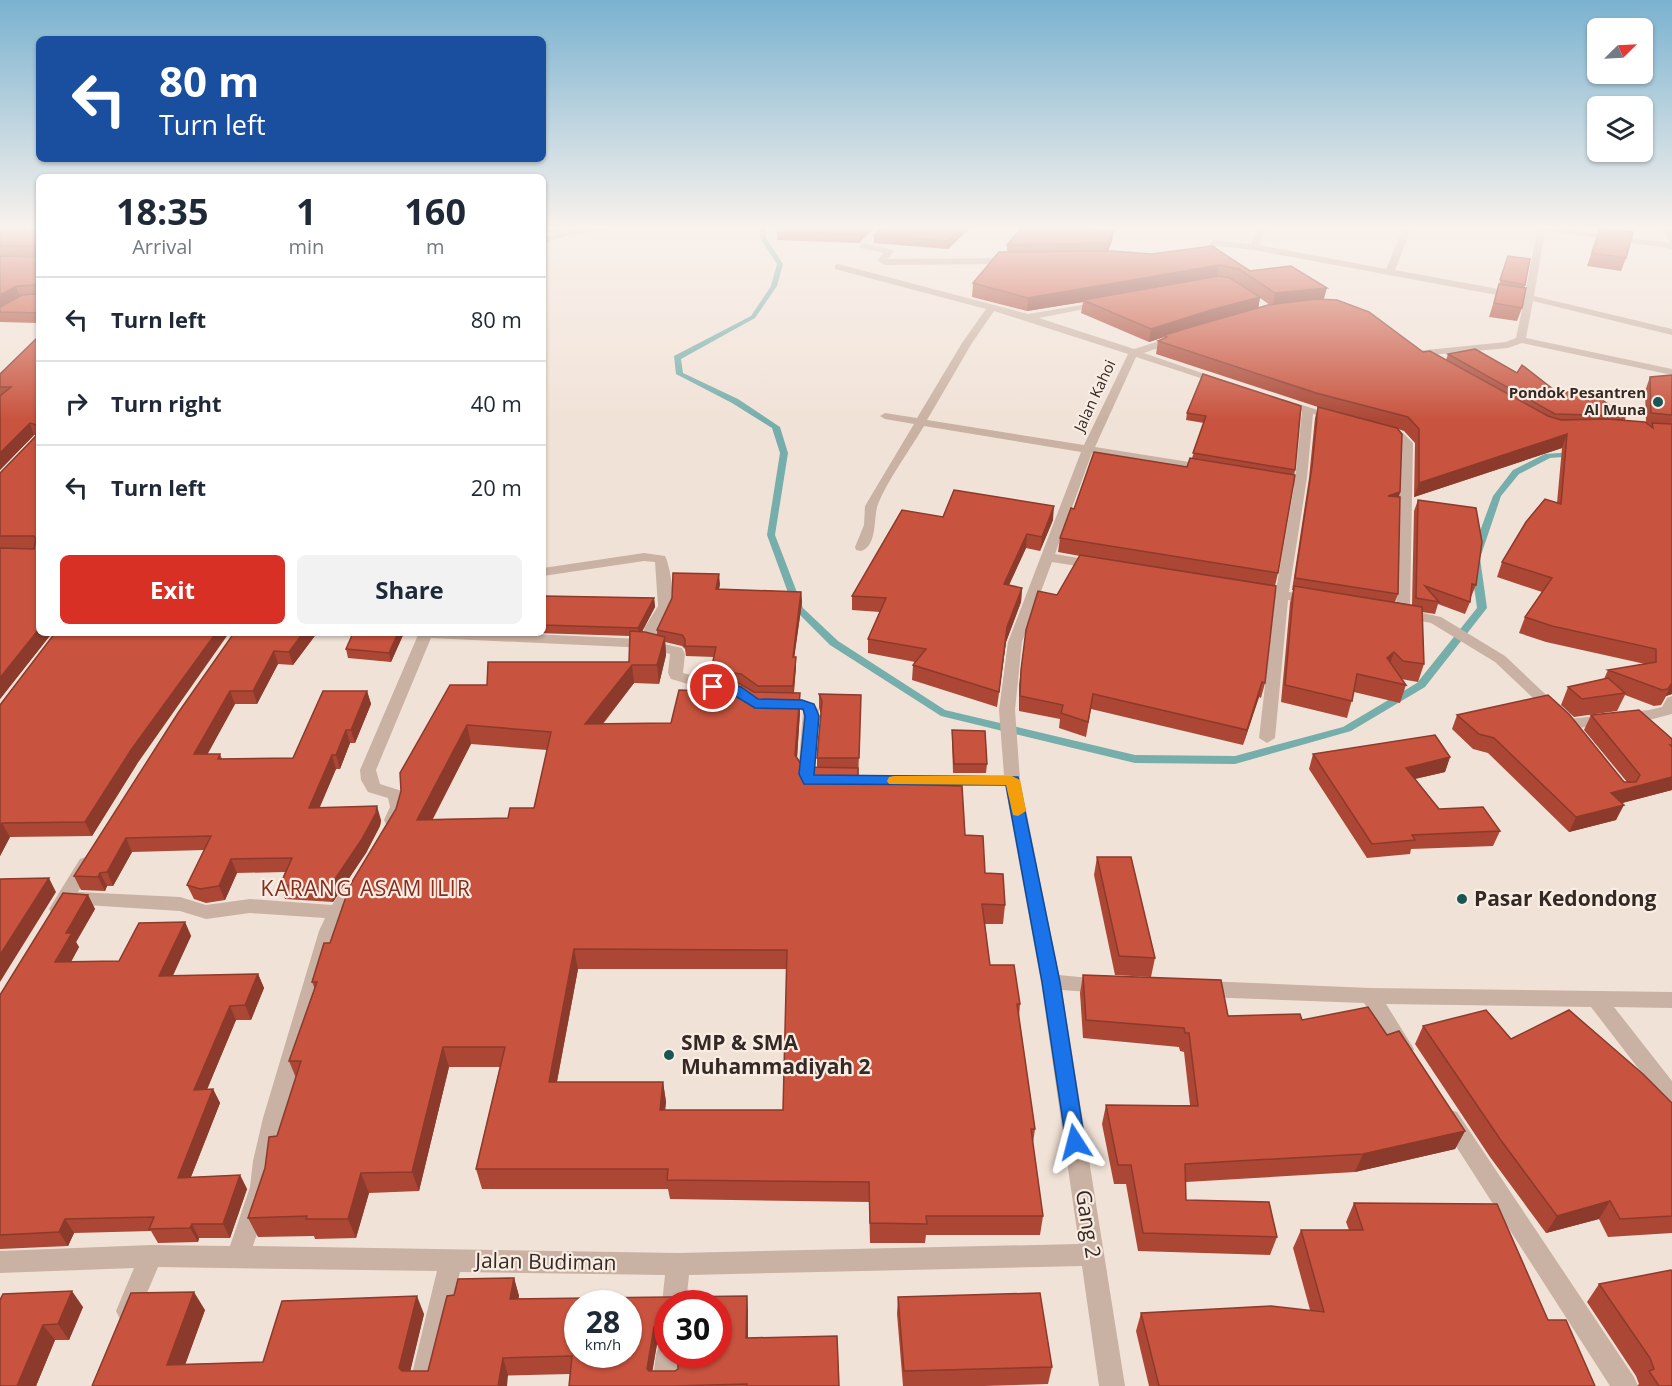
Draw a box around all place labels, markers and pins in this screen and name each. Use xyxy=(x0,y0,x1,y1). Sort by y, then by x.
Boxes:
place label: Pondok Pesantren Al Muna xyxy=(1509,382,1646,419)
marker: Pondok Pesantren Al Muna xyxy=(1651,395,1665,409)
pin xyxy=(687,661,738,712)
place label: Pasar Kedondong xyxy=(1474,884,1657,912)
marker: Pasar Kedondong xyxy=(1455,892,1469,906)
place label: SMP & SMA Muhammadiyah 2 xyxy=(681,1028,871,1080)
marker: SMP & SMA Muhammadiyah 2 xyxy=(662,1048,676,1062)

